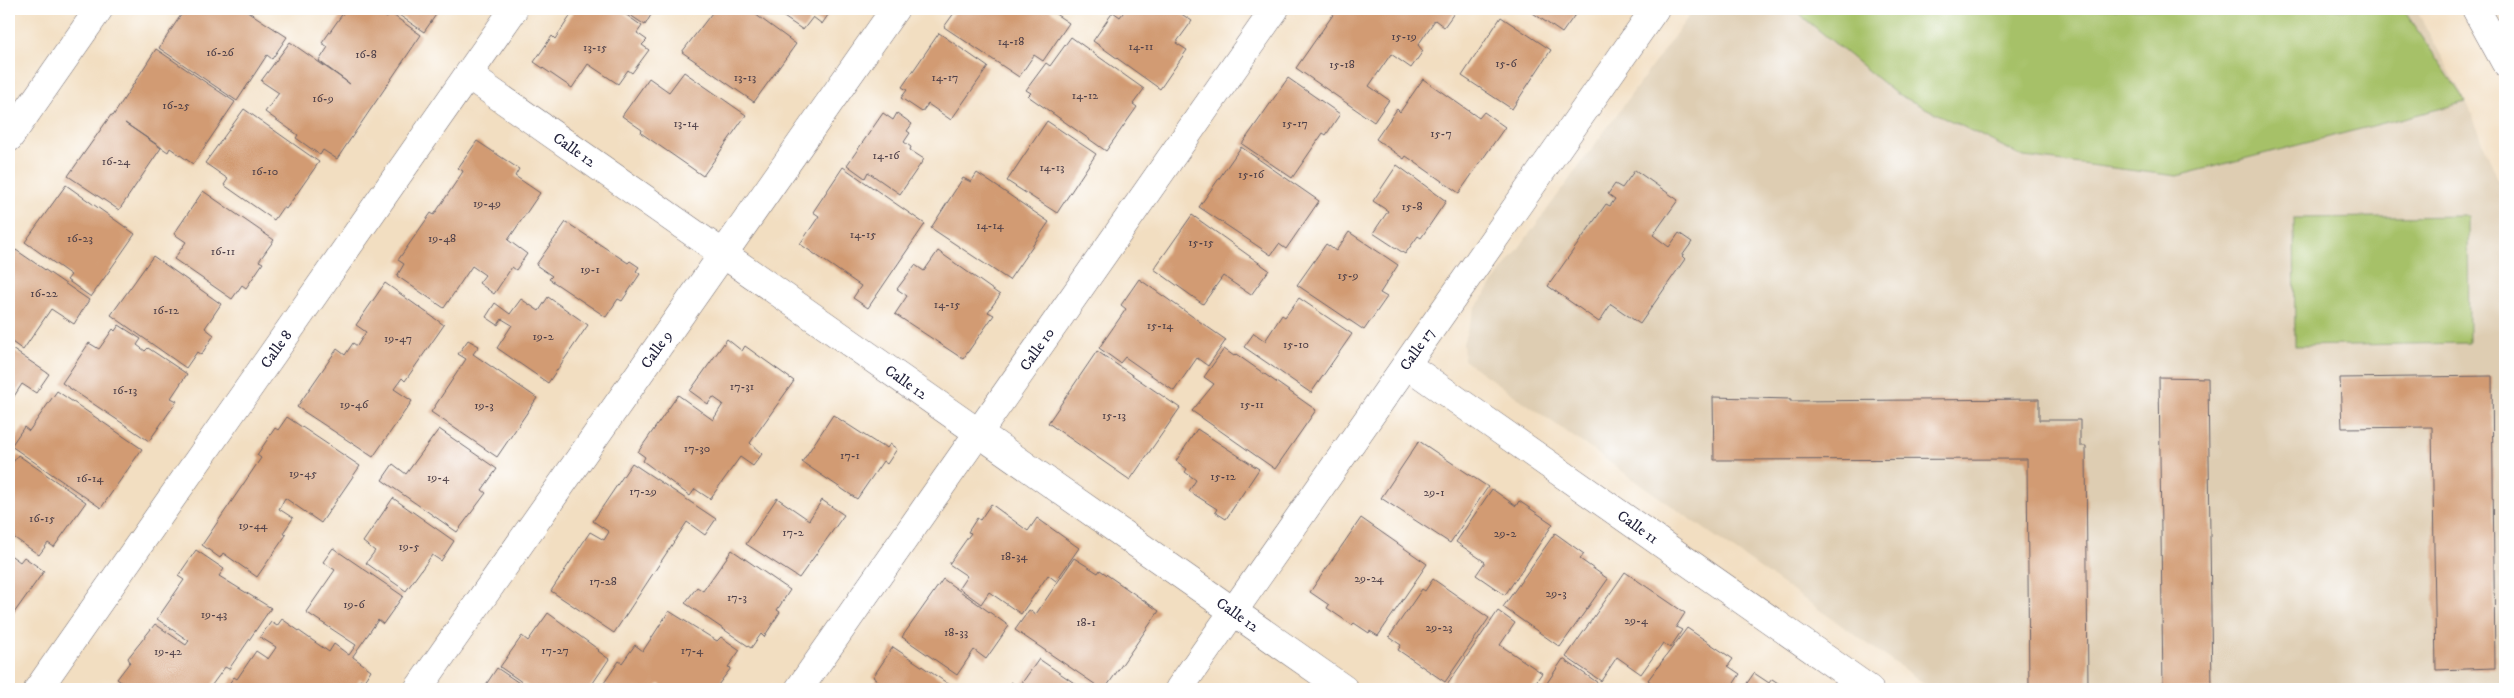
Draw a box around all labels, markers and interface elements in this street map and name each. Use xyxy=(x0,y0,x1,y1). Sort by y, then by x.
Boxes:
house number: 15-19 xyxy=(1391,29,1417,44)
house number: 14-18 xyxy=(998,34,1024,49)
house number: 14-11 xyxy=(1129,39,1154,54)
house number: 13-15 xyxy=(583,40,607,55)
house number: 16-26 xyxy=(206,45,235,60)
house number: 16-8 xyxy=(355,47,377,62)
house number: 15-6 xyxy=(1495,56,1517,71)
house number: 15-18 xyxy=(1329,57,1355,72)
house number: 13-13 xyxy=(734,70,756,85)
house number: 14-17 xyxy=(932,70,958,85)
house number: 14-12 xyxy=(1072,88,1098,103)
house number: 16-9 xyxy=(312,91,334,106)
house number: 16-25 xyxy=(162,98,190,113)
house number: 13-14 xyxy=(673,116,700,131)
house number: 15-17 xyxy=(1282,116,1308,131)
house number: 15-7 xyxy=(1430,126,1452,141)
street label: Calle 12 xyxy=(549,128,600,171)
house number: 14-16 xyxy=(873,148,900,163)
house number: 16-24 xyxy=(102,154,131,169)
house number: 14-13 xyxy=(1039,160,1065,175)
house number: 16-10 xyxy=(252,164,278,179)
house number: 15-16 xyxy=(1238,167,1265,182)
house number: 19-49 xyxy=(473,196,501,211)
house number: 15-8 xyxy=(1401,199,1423,214)
house number: 14-14 xyxy=(976,218,1005,233)
house number: 14-15 xyxy=(850,227,876,242)
house number: 16-23 xyxy=(67,231,93,246)
house number: 19-48 xyxy=(428,231,456,246)
house number: 15-15 xyxy=(1188,235,1214,250)
house number: 16-11 xyxy=(211,244,235,259)
house number: 19-1 xyxy=(580,262,600,277)
house number: 15-9 xyxy=(1337,268,1359,283)
house number: 16-22 xyxy=(30,286,58,301)
house number: 14-15 xyxy=(934,297,960,312)
house number: 16-12 xyxy=(153,303,179,318)
house number: 15-14 xyxy=(1147,318,1174,333)
street label: Calle 10 xyxy=(1015,324,1059,374)
street label: Calle 17 xyxy=(1395,324,1439,374)
street label: Calle 8 xyxy=(256,326,296,372)
street label: Calle 9 xyxy=(636,326,676,372)
house number: 19-2 xyxy=(532,329,554,344)
house number: 19-47 xyxy=(384,331,412,346)
house number: 15-10 xyxy=(1283,337,1309,352)
street label: Calle 12 xyxy=(881,361,932,404)
house number: 17-31 xyxy=(730,379,754,394)
house number: 16-13 xyxy=(113,383,137,398)
house number: 19-46 xyxy=(340,397,369,412)
house number: 15-11 xyxy=(1240,397,1264,412)
house number: 19-3 xyxy=(474,398,494,413)
house number: 15-13 xyxy=(1102,408,1126,423)
house number: 17-30 xyxy=(684,441,710,456)
house number: 17-1 xyxy=(840,448,860,463)
house number: 19-45 xyxy=(289,466,317,481)
house number: 15-12 xyxy=(1210,469,1236,484)
house number: 19-4 xyxy=(427,470,450,485)
house number: 16-14 xyxy=(77,471,104,486)
house number: 17-29 xyxy=(629,484,657,499)
house number: 29-1 xyxy=(1423,485,1445,500)
street label: Calle 11 xyxy=(1614,506,1662,548)
house number: 16-15 xyxy=(29,511,55,526)
house number: 19-44 xyxy=(238,518,269,533)
house number: 17-2 xyxy=(782,525,804,540)
house number: 29-2 xyxy=(1494,526,1516,541)
house number: 19-5 xyxy=(398,539,420,554)
house number: 18-34 xyxy=(1001,549,1028,564)
house number: 29-24 xyxy=(1354,571,1385,586)
house number: 17-28 xyxy=(589,574,617,589)
house number: 29-3 xyxy=(1545,586,1567,601)
house number: 17-3 xyxy=(727,590,747,605)
street label: Calle 12 xyxy=(1213,593,1263,636)
house number: 19-6 xyxy=(343,597,365,612)
house number: 19-43 xyxy=(201,607,227,622)
house number: 29-4 xyxy=(1624,613,1649,628)
house number: 18-1 xyxy=(1076,615,1096,630)
house number: 29-23 xyxy=(1425,620,1453,635)
house number: 18-33 xyxy=(944,625,968,640)
house number: 17-27 xyxy=(541,643,569,658)
house number: 17-4 xyxy=(681,643,704,658)
house number: 19-42 xyxy=(154,644,182,659)

